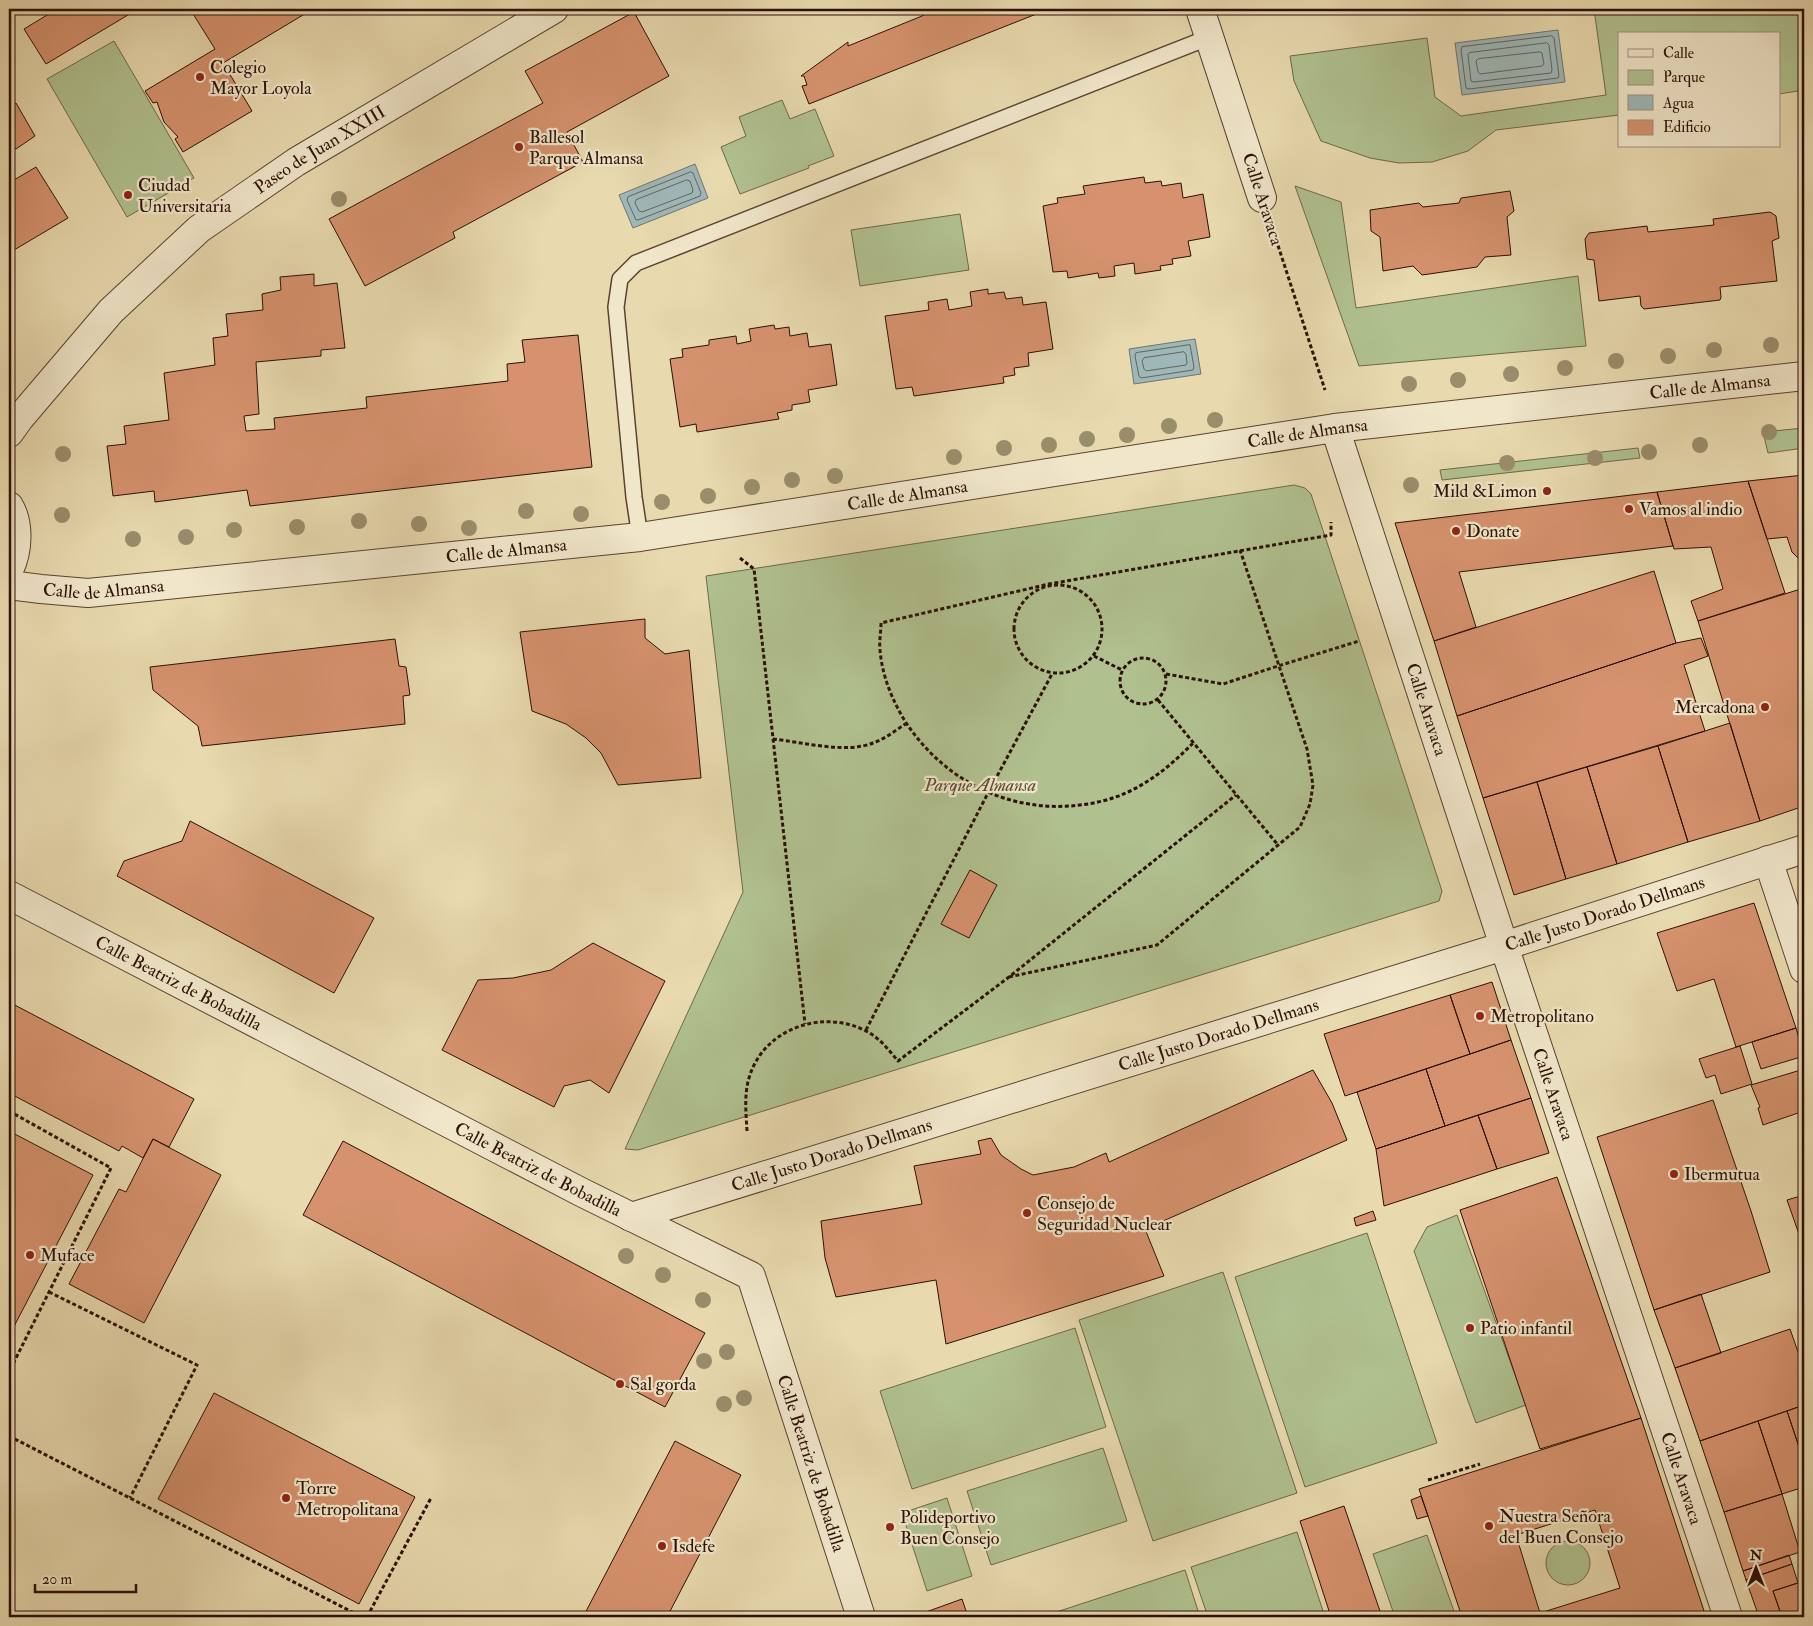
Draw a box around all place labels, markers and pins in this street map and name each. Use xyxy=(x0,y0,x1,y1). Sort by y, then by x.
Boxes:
place label: Colegio Mayor Loyola xyxy=(210,56,312,100)
marker: Colegio Mayor Loyola xyxy=(194,71,206,83)
place label: Ballesol Parque Almansa xyxy=(529,126,644,170)
marker: Ballesol Parque Almansa xyxy=(513,141,525,153)
place label: Ciudad Universitaria xyxy=(138,174,232,218)
marker: Ciudad Universitaria xyxy=(122,189,134,201)
place label: Mild &Limon xyxy=(1433,480,1537,503)
marker: Mild &Limon xyxy=(1541,485,1553,497)
place label: Vamos al indio xyxy=(1639,498,1743,521)
marker: Vamos al indio xyxy=(1623,503,1635,515)
place label: Donate xyxy=(1466,520,1520,543)
marker: Donate xyxy=(1450,525,1462,537)
place label: Mercadona xyxy=(1675,696,1756,719)
marker: Mercadona xyxy=(1759,701,1771,713)
place label: Metropolitano xyxy=(1490,1005,1594,1028)
marker: Metropolitano xyxy=(1474,1010,1486,1022)
place label: Ibermutua xyxy=(1684,1163,1761,1186)
marker: Ibermutua xyxy=(1668,1168,1680,1180)
place label: Consejo de Seguridad Nuclear xyxy=(1037,1192,1172,1236)
marker: Consejo de Seguridad Nuclear xyxy=(1021,1207,1033,1219)
place label: Muface xyxy=(40,1244,95,1267)
marker: Muface xyxy=(24,1249,36,1261)
place label: Patio infantil xyxy=(1480,1317,1573,1340)
marker: Patio infantil xyxy=(1464,1322,1476,1334)
place label: Sal gorda xyxy=(630,1373,697,1396)
marker: Sal gorda xyxy=(614,1378,626,1390)
place label: Torre Metropolitana xyxy=(296,1477,399,1521)
marker: Torre Metropolitana xyxy=(280,1492,292,1504)
place label: Nuestra Señora del Buen Consejo xyxy=(1499,1505,1623,1549)
place label: Polideportivo Buen Consejo xyxy=(900,1506,1000,1550)
marker: Nuestra Señora del Buen Consejo xyxy=(1483,1520,1495,1532)
marker: Polideportivo Buen Consejo xyxy=(884,1521,896,1533)
place label: Isdefe xyxy=(672,1535,716,1558)
marker: Isdefe xyxy=(656,1540,668,1552)

